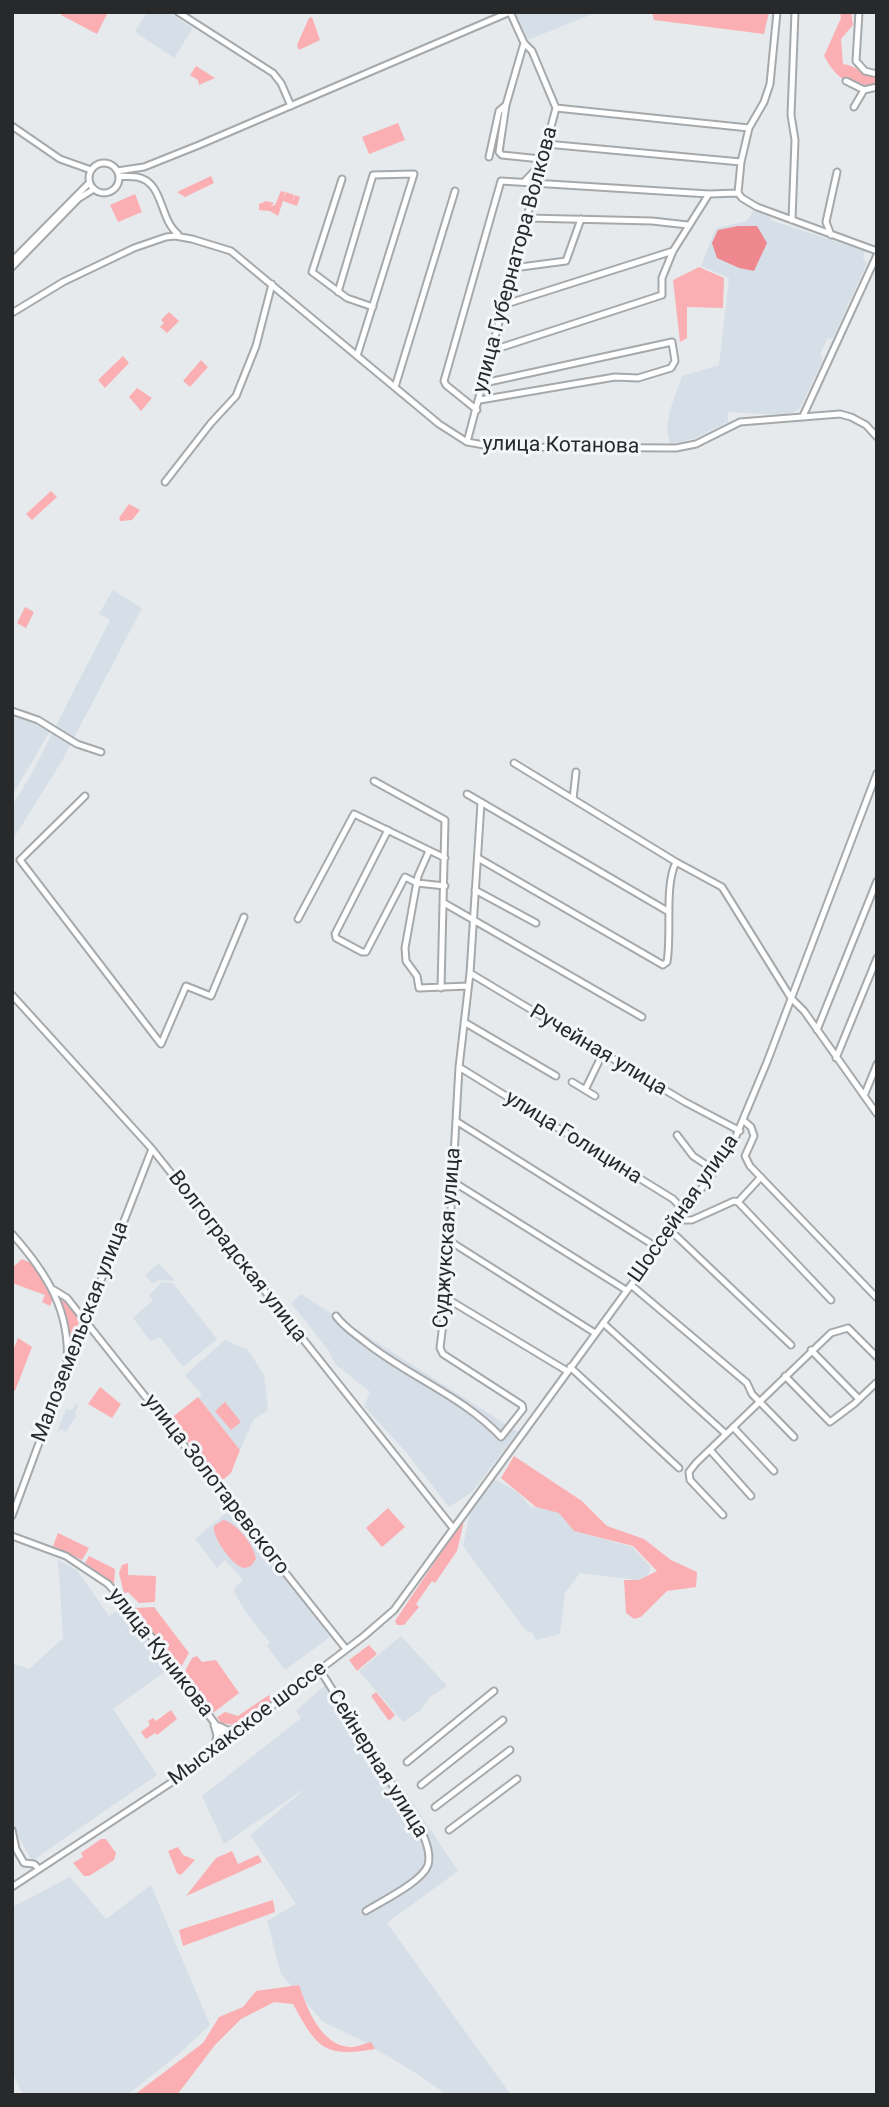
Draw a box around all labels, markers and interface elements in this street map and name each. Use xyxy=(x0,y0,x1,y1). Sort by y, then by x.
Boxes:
street label: улица Губернатора Волкова xyxy=(468,124,564,396)
street label: улица Котанова xyxy=(482,432,640,460)
street label: Ручейная улица xyxy=(525,1000,671,1102)
street label: улица Голицина xyxy=(500,1086,646,1190)
street label: Шоссейная улица xyxy=(624,1130,744,1288)
street label: Суджукская улица xyxy=(429,1147,467,1329)
street label: Волгоградская улица xyxy=(162,1166,312,1348)
street label: Малоземельская улица xyxy=(27,1218,135,1446)
street label: улица Золотаревского xyxy=(138,1390,294,1580)
street label: улица Куникова xyxy=(102,1584,218,1722)
street label: Мысхакское шоссе xyxy=(164,1656,332,1792)
street label: Сейнерная улица xyxy=(321,1685,433,1843)

